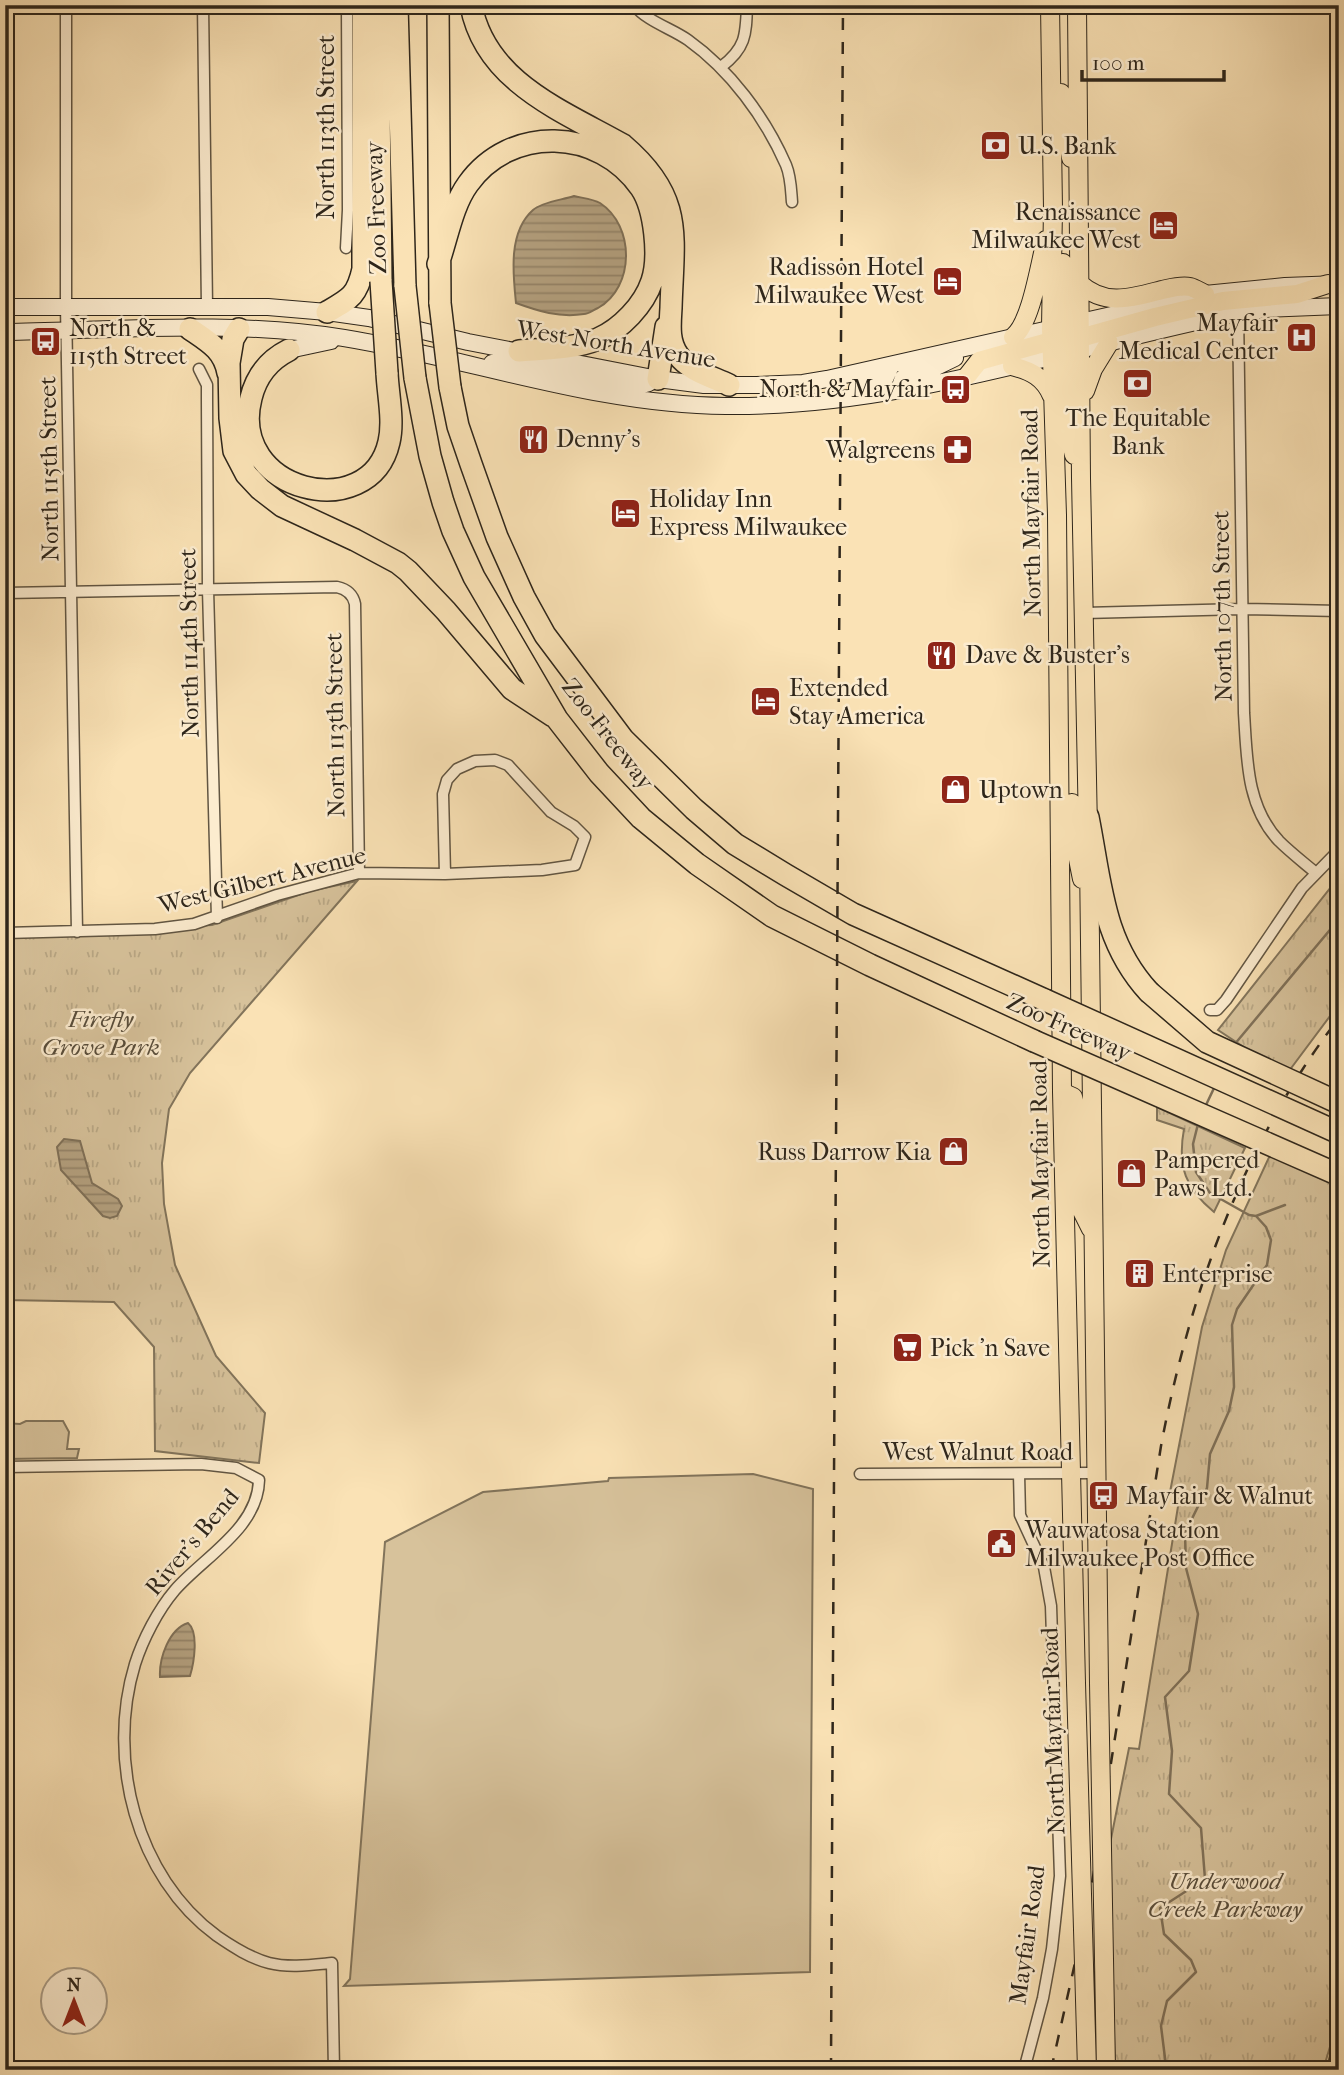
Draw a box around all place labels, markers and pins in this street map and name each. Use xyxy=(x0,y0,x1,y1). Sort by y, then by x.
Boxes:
bank icon: U.S. Bank xyxy=(978,129,1012,163)
place label: U.S. Bank xyxy=(1018,132,1117,160)
place label: Renaissance Milwaukee West xyxy=(971,198,1141,254)
hotel icon: Renaissance Milwaukee West xyxy=(1147,209,1181,243)
place label: Radisson Hotel Milwaukee West xyxy=(754,253,924,309)
hotel icon: Radisson Hotel Milwaukee West xyxy=(930,264,964,298)
place label: Mayfair Medical Center xyxy=(1119,309,1279,365)
place label: North & 115th Street xyxy=(69,314,187,370)
hospital icon: Mayfair Medical Center xyxy=(1284,320,1318,354)
bus stop icon: North & 115th Street xyxy=(29,325,63,359)
bank icon: The Equitable Bank xyxy=(1121,367,1155,401)
bus stop icon: North & Mayfair xyxy=(939,372,973,406)
place label: North & Mayfair xyxy=(759,375,934,403)
place label: The Equitable Bank xyxy=(1065,404,1211,460)
restaurant icon: Denny's xyxy=(516,422,550,456)
place label: Denny's xyxy=(556,425,641,453)
pharmacy icon: Walgreens xyxy=(941,433,975,467)
place label: Walgreens xyxy=(825,436,935,464)
place label: Holiday Inn Express Milwaukee xyxy=(649,485,847,541)
hotel icon: Holiday Inn Express Milwaukee xyxy=(609,496,643,530)
restaurant icon: Dave & Buster's xyxy=(925,638,959,672)
place label: Dave & Buster's xyxy=(965,641,1130,669)
place label: Extended Stay America xyxy=(789,674,926,730)
hotel icon: Extended Stay America xyxy=(749,685,783,719)
shop icon: Uptown xyxy=(939,773,973,807)
place label: Uptown xyxy=(979,776,1063,804)
shop icon: Russ Darrow Kia xyxy=(937,1135,971,1169)
place label: Russ Darrow Kia xyxy=(758,1138,932,1166)
place label: Pampered Paws Ltd. xyxy=(1154,1146,1260,1202)
shop icon: Pampered Paws Ltd. xyxy=(1114,1157,1148,1191)
building icon: Enterprise xyxy=(1122,1257,1156,1291)
place label: Enterprise xyxy=(1162,1260,1273,1288)
supermarket icon: Pick 'n Save xyxy=(890,1331,924,1365)
place label: Pick 'n Save xyxy=(930,1334,1050,1362)
bus stop icon: Mayfair & Walnut xyxy=(1086,1479,1120,1513)
place label: Mayfair & Walnut xyxy=(1126,1482,1314,1510)
place label: Wauwatosa Station Milwaukee Post Office xyxy=(1024,1516,1255,1572)
public building icon: Wauwatosa Station Milwaukee Post Office xyxy=(985,1527,1019,1561)

